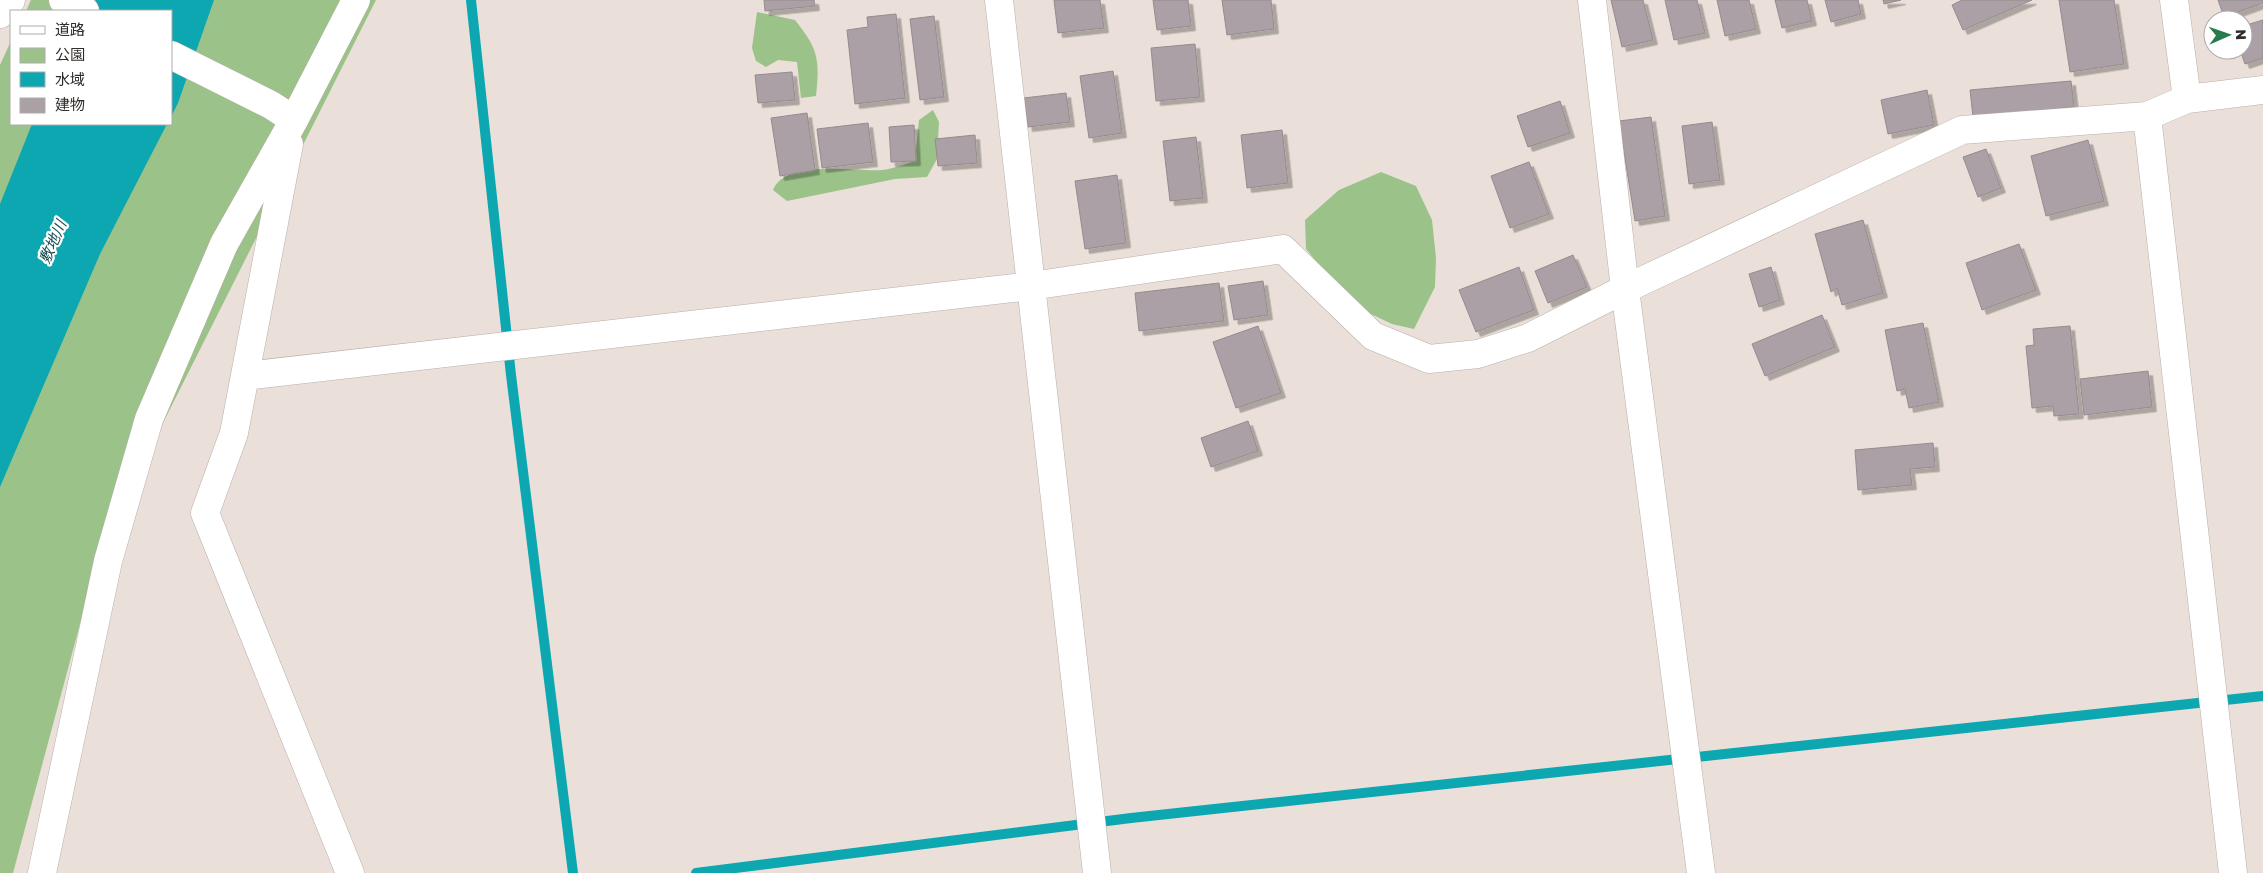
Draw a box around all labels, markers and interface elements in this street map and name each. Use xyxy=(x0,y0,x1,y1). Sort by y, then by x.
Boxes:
legend xyxy=(10,10,172,125)
north arrow xyxy=(2203,10,2253,60)
text: 道路 xyxy=(55,20,85,38)
text: N xyxy=(2233,29,2250,40)
text: 公園 xyxy=(55,45,85,63)
text: 水域 xyxy=(55,70,85,88)
text: 建物 xyxy=(55,95,85,113)
water label: 敷地川 xyxy=(35,216,70,266)

